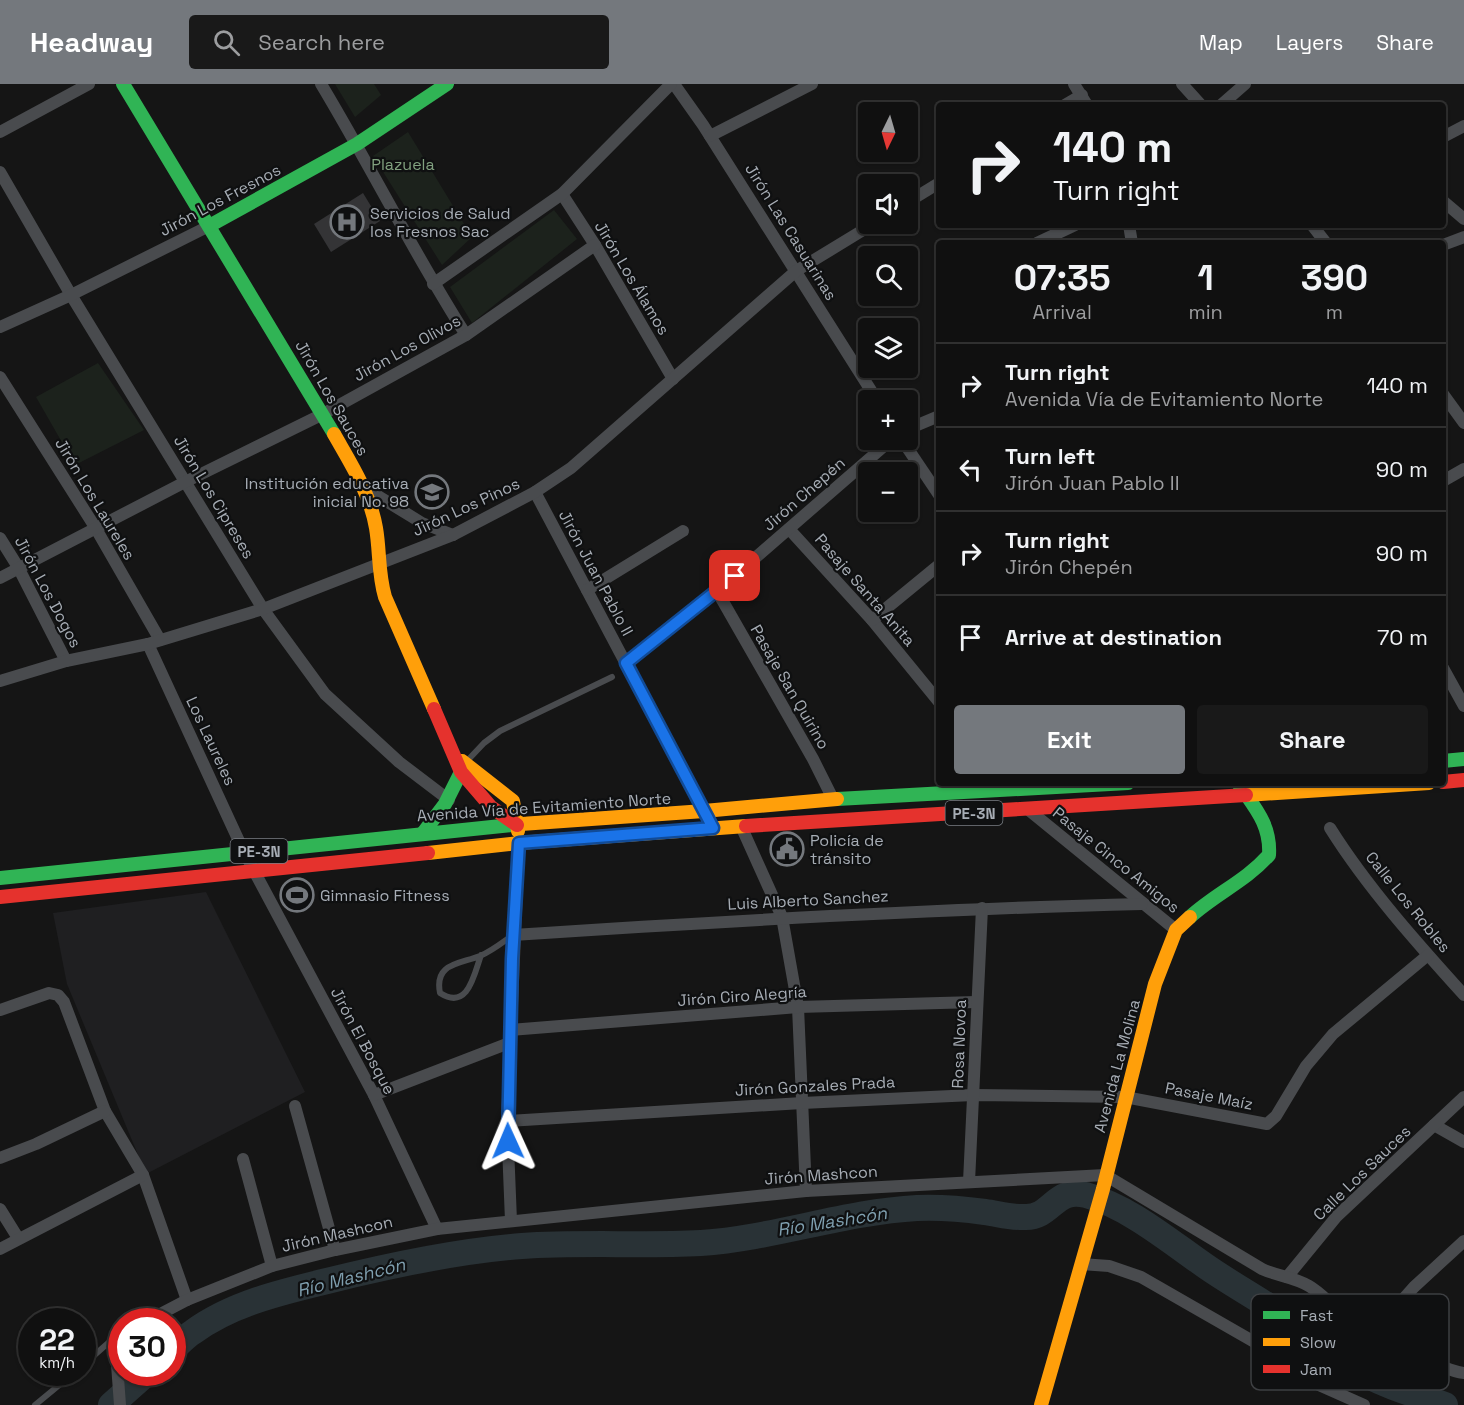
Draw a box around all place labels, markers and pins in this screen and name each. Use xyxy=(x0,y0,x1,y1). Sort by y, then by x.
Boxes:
place label: Servicios de Salud los Fresnos Sac xyxy=(370,203,511,242)
hospital icon: Servicios de Salud los Fresnos Sac xyxy=(329,204,365,240)
place label: Institución educativa inicial No. 98 xyxy=(245,473,409,512)
school or university icon: Institución educativa inicial No. 98 xyxy=(414,474,450,510)
pin xyxy=(709,550,760,601)
place label: Policía de tránsito xyxy=(810,830,884,869)
public building icon: Policía de tránsito xyxy=(769,831,805,867)
sports icon: Gimnasio Fitness xyxy=(279,877,315,913)
place label: Gimnasio Fitness xyxy=(320,885,450,906)

